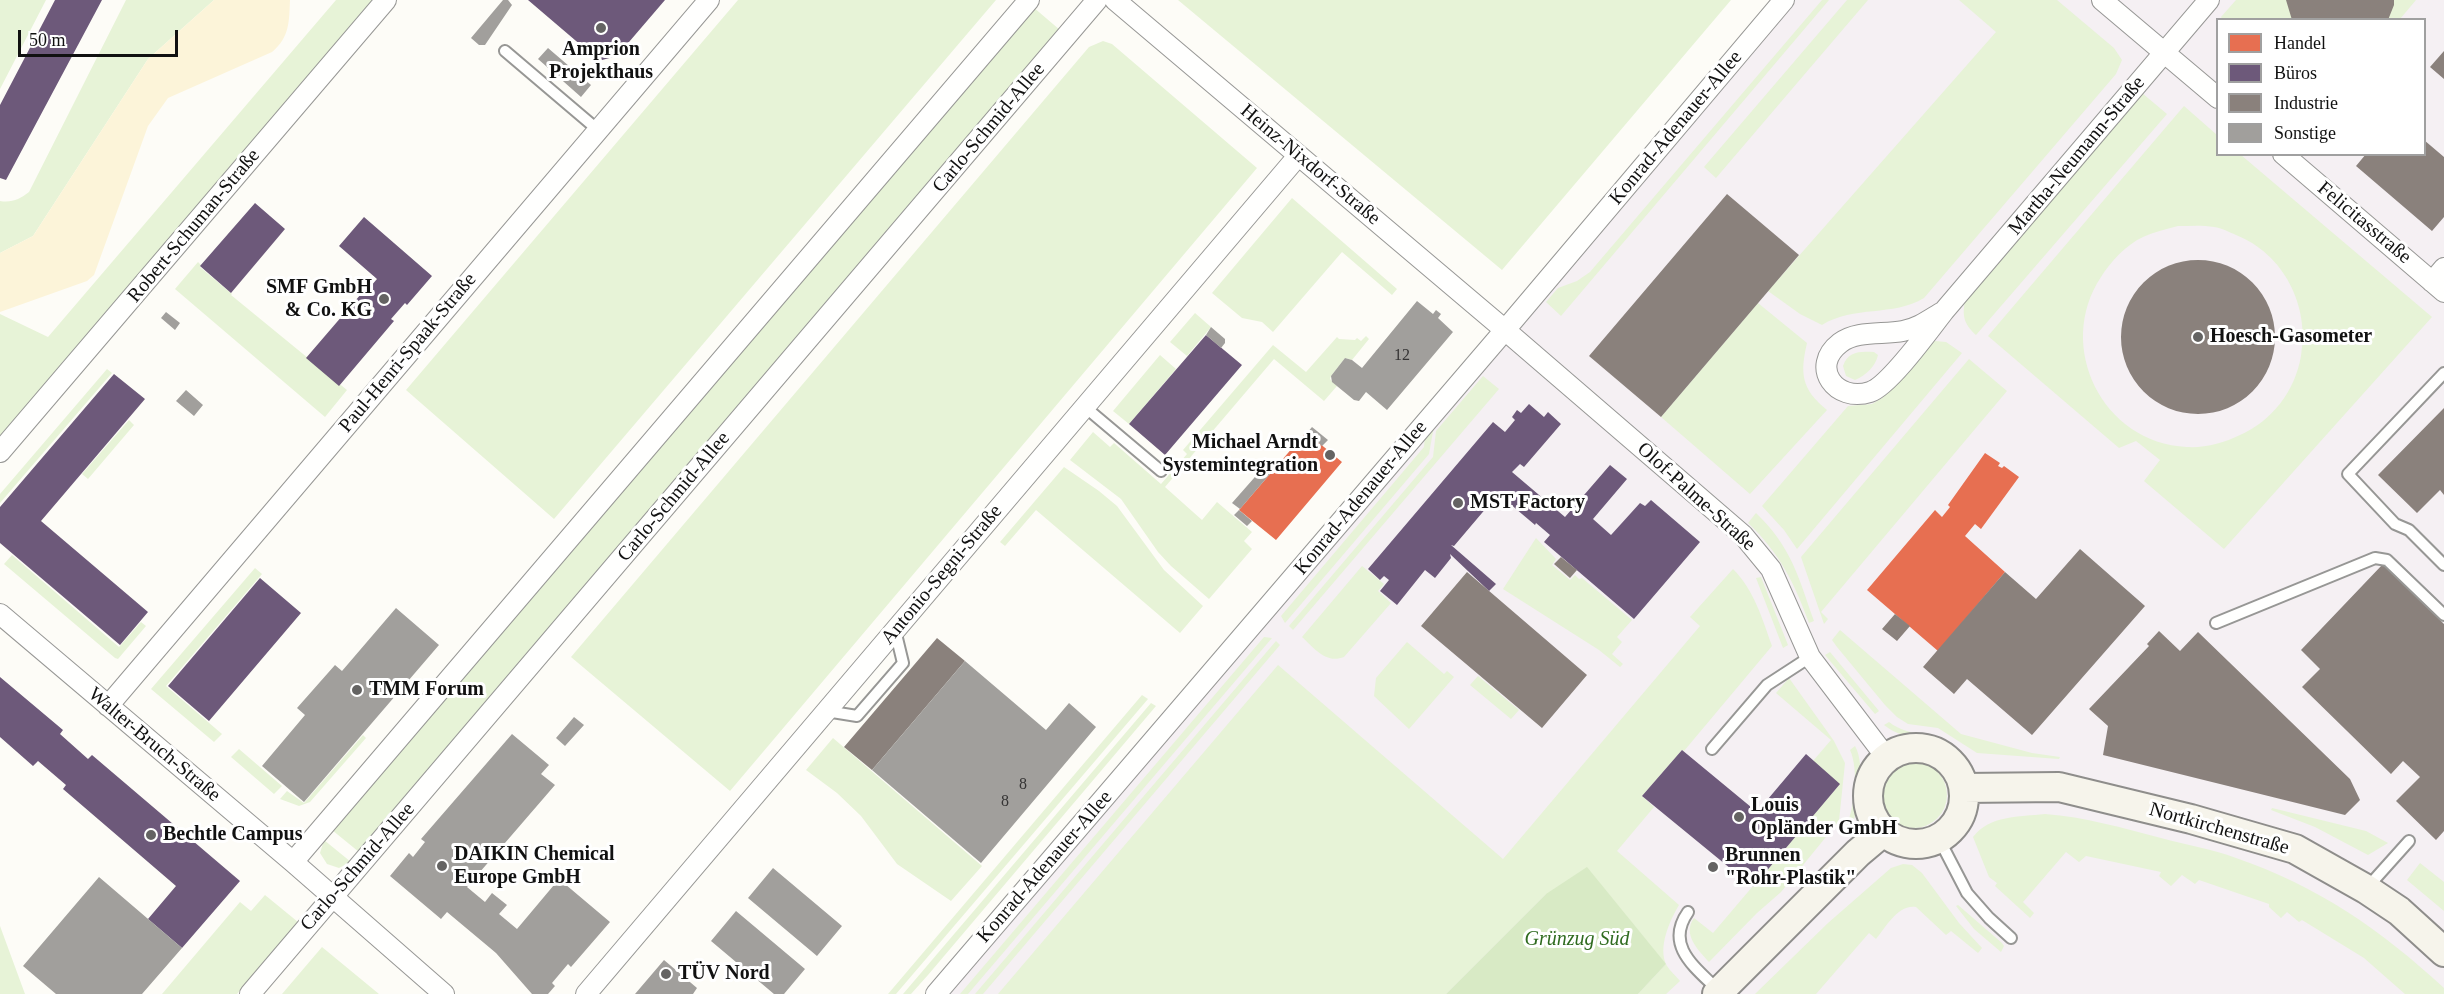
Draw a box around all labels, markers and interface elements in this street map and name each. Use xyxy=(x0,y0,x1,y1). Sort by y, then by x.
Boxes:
scale bar xyxy=(21,18,182,56)
legend xyxy=(2216,18,2426,156)
marker: Amprion Projekthaus xyxy=(594,21,608,35)
text: 50 m xyxy=(29,30,66,50)
text: Handel xyxy=(2274,33,2326,53)
place label: Amprion Projekthaus xyxy=(549,38,653,85)
street label: Konrad-Adenauer-Allee xyxy=(1604,46,1748,210)
street label: Carlo-Schmid-Allee xyxy=(928,58,1050,198)
text: Büros xyxy=(2274,63,2317,83)
street label: Martha-Neumann-Straße xyxy=(2004,72,2150,240)
text: Industrie xyxy=(2274,93,2338,113)
street label: Heinz-Nixdorf-Straße xyxy=(1235,99,1385,231)
text: Sonstige xyxy=(2274,123,2336,143)
street label: Robert-Schuman-Straße xyxy=(123,144,265,308)
street label: Felicitasstraße xyxy=(2312,177,2416,269)
street label: Paul-Henri-Spaak-Straße xyxy=(334,268,482,438)
place label: SMF GmbH & Co. KG xyxy=(266,276,372,323)
marker: SMF GmbH & Co. KG xyxy=(377,292,391,306)
place label: Hoesch-Gasometer xyxy=(2210,325,2372,349)
marker: Hoesch-Gasometer xyxy=(2191,330,2205,344)
house number: 12 xyxy=(1394,346,1410,366)
street label: Konrad-Adenauer-Allee xyxy=(1289,416,1433,580)
street label: Carlo-Schmid-Allee xyxy=(613,427,735,567)
place label: Michael Arndt Systemintegration xyxy=(1162,431,1318,478)
street label: Olof-Palme-Straße xyxy=(1632,438,1760,556)
marker: Michael Arndt Systemintegration xyxy=(1323,448,1337,462)
place label: MST Factory xyxy=(1470,491,1585,515)
marker: MST Factory xyxy=(1451,496,1465,510)
street label: Antonio-Segni-Straße xyxy=(876,500,1008,650)
place label: TMM Forum xyxy=(369,678,484,702)
street label: Walter-Bruch-Straße xyxy=(83,683,225,807)
marker: TMM Forum xyxy=(350,683,364,697)
house number: 8 xyxy=(1019,775,1027,795)
street label: Konrad-Adenauer-Allee xyxy=(972,786,1118,948)
house number: 8 xyxy=(1001,792,1009,812)
place label: Louis Opländer GmbH xyxy=(1751,794,1897,841)
street label: Carlo-Schmid-Allee xyxy=(296,798,420,936)
street label: Nortkirchenstraße xyxy=(2146,798,2292,860)
marker: Louis Opländer GmbH xyxy=(1732,810,1746,824)
place label: Bechtle Campus xyxy=(163,823,302,847)
marker: Bechtle Campus xyxy=(144,828,158,842)
place label: DAIKIN Chemical Europe GmbH xyxy=(454,843,615,890)
place label: Brunnen "Rohr-Plastik" xyxy=(1725,844,1856,891)
marker: DAIKIN Chemical Europe GmbH xyxy=(435,859,449,873)
marker: Brunnen "Rohr-Plastik" xyxy=(1706,860,1720,874)
park label: Grünzug Süd xyxy=(1524,928,1630,952)
place label: TÜV Nord xyxy=(678,962,770,986)
marker: TÜV Nord xyxy=(659,967,673,981)

